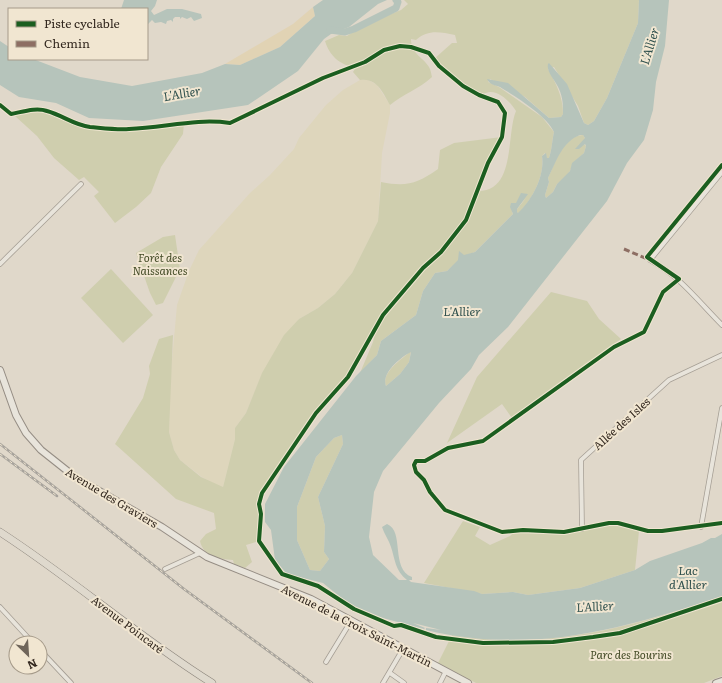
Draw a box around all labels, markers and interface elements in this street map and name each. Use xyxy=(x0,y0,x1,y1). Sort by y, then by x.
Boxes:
legend xyxy=(8,8,148,60)
text: Piste cyclable xyxy=(44,14,120,32)
water label: L'Allier xyxy=(635,25,663,67)
text: Chemin xyxy=(44,34,90,52)
water label: L'Allier xyxy=(162,81,202,105)
park label: Forêt des Naissances xyxy=(133,249,188,278)
water label: L'Allier xyxy=(443,302,481,320)
street label: Allée des Isles xyxy=(589,393,653,453)
street label: Avenue des Graviers xyxy=(63,463,161,531)
water label: Lac d'Allier xyxy=(669,561,707,593)
street label: Avenue de la Croix Saint-Martin xyxy=(279,580,435,670)
street label: Avenue Poincaré xyxy=(88,591,168,657)
water label: L'Allier xyxy=(576,596,615,616)
north arrow xyxy=(8,635,48,675)
park label: Parc des Bourins xyxy=(590,646,672,662)
text: N xyxy=(25,656,40,674)

